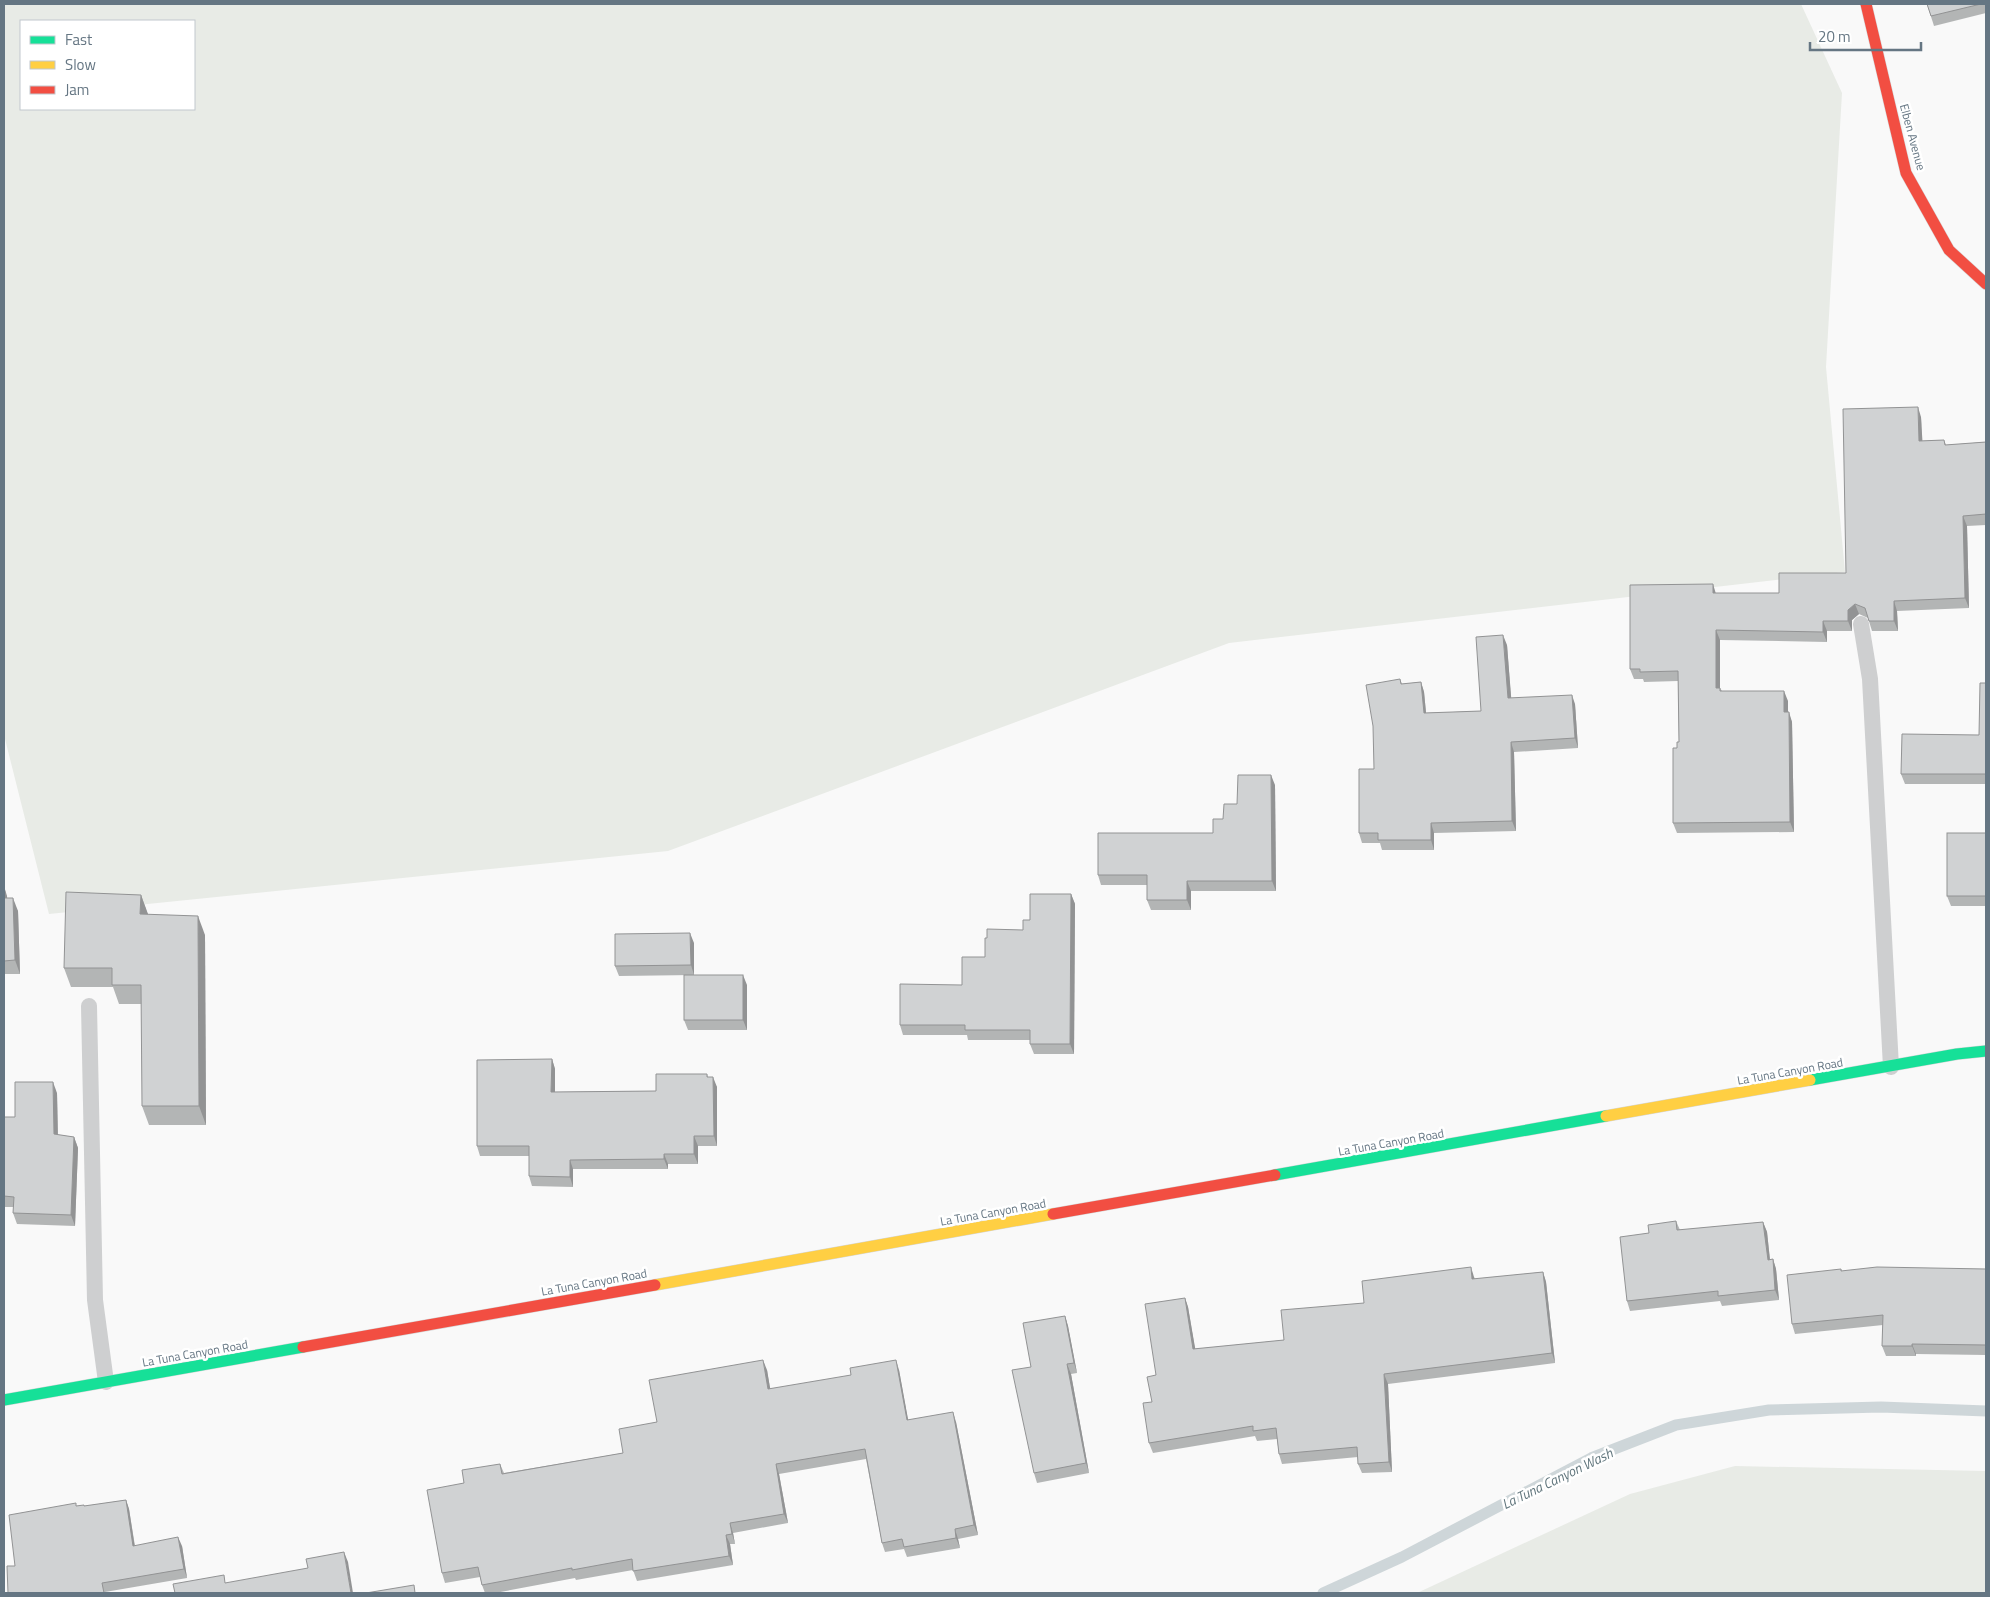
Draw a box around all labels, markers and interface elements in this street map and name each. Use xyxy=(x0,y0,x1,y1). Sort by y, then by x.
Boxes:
legend xyxy=(20,20,195,110)
scale bar xyxy=(1810,20,1921,52)
text: 20 m xyxy=(1818,25,1851,48)
text: Fast xyxy=(65,28,93,51)
text: Slow xyxy=(65,53,96,76)
text: Jam xyxy=(65,78,89,101)
street label: Elben Avenue xyxy=(1895,102,1931,172)
street label: La Tuna Canyon Road xyxy=(1736,1052,1844,1090)
street label: La Tuna Canyon Road xyxy=(1337,1123,1445,1161)
street label: La Tuna Canyon Road xyxy=(939,1193,1047,1231)
street label: La Tuna Canyon Road xyxy=(540,1263,648,1301)
street label: La Tuna Canyon Road xyxy=(141,1334,249,1372)
water label: La Tuna Canyon Wash xyxy=(1498,1442,1617,1514)

